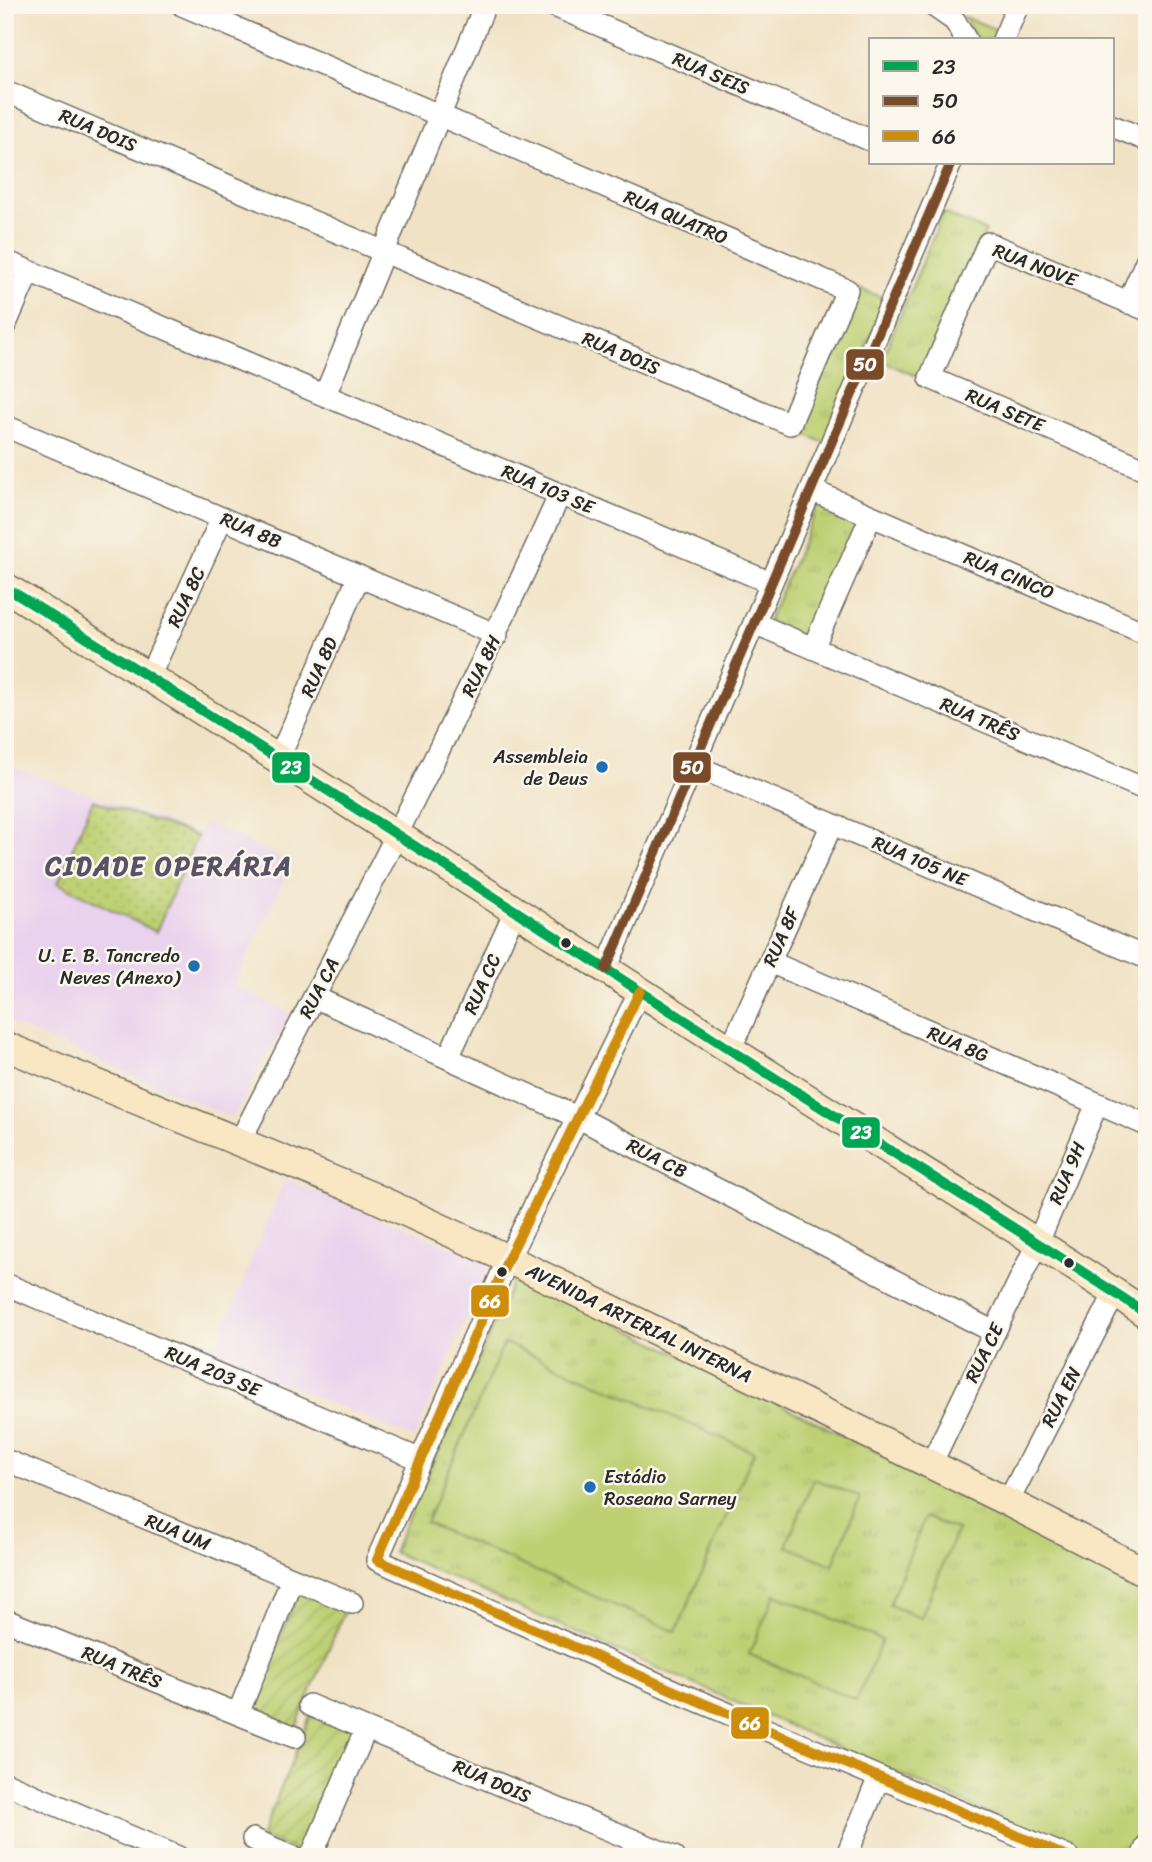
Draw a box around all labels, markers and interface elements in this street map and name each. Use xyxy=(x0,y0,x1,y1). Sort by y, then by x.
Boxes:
legend xyxy=(869,38,1114,164)
street label: RUA SEIS xyxy=(667,42,755,104)
text: 23 xyxy=(932,48,956,86)
text: 50 xyxy=(932,82,958,120)
street label: RUA DOIS xyxy=(54,99,142,161)
text: 66 xyxy=(932,118,956,156)
street label: RUA QUATRO xyxy=(619,180,733,254)
street label: RUA NOVE xyxy=(988,234,1083,297)
street label: RUA DOIS xyxy=(577,322,665,384)
line badge: 50 xyxy=(845,348,885,381)
text: 50 xyxy=(853,348,877,381)
street label: RUA SETE xyxy=(960,379,1051,442)
street label: RUA 103 SE xyxy=(496,455,601,524)
street label: RUA 8B xyxy=(215,502,287,558)
street label: RUA CINCO xyxy=(959,541,1059,609)
street label: RUA 8C xyxy=(158,561,214,633)
street label: RUA 8H xyxy=(452,629,510,703)
street label: RUA 8D xyxy=(291,631,347,703)
street label: RUA TRÊS xyxy=(935,687,1025,751)
place label: Assembleia de Deus xyxy=(492,740,588,795)
line badge: 23 xyxy=(271,751,311,784)
text: 23 xyxy=(279,751,302,784)
line badge: 50 xyxy=(672,751,712,784)
text: 50 xyxy=(680,751,704,784)
marker: Assembleia de Deus xyxy=(594,759,610,775)
street label: RUA 105 NE xyxy=(867,826,974,896)
district label: CIDADE OPERÁRIA xyxy=(44,843,293,889)
street label: RUA 8F xyxy=(753,900,809,972)
unlabelled marker xyxy=(559,936,573,950)
place label: U. E. B. Tancredo Neves (Anexo) xyxy=(38,939,181,994)
street label: RUA CC xyxy=(454,948,510,1020)
street label: RUA CA xyxy=(290,952,348,1024)
marker: U. E. B. Tancredo Neves (Anexo) xyxy=(186,958,202,974)
street label: RUA 8G xyxy=(922,1016,994,1072)
line badge: 23 xyxy=(841,1116,881,1149)
text: 23 xyxy=(849,1116,872,1149)
street label: RUA CB xyxy=(621,1129,693,1187)
street label: RUA 9H xyxy=(1039,1136,1095,1210)
street label: AVENIDA ARTERIAL INTERNA xyxy=(519,1253,758,1392)
unlabelled marker xyxy=(1062,1256,1076,1270)
unlabelled marker xyxy=(495,1265,509,1279)
line badge: 66 xyxy=(470,1284,510,1318)
text: 66 xyxy=(478,1285,501,1318)
street label: RUA CE xyxy=(955,1316,1013,1388)
street label: RUA 203 SE xyxy=(160,1336,267,1407)
street label: RUA EN xyxy=(1032,1360,1091,1433)
place label: Estádio Roseana Sarney xyxy=(604,1460,737,1515)
marker: Estádio Roseana Sarney xyxy=(582,1479,598,1495)
street label: RUA UM xyxy=(140,1504,216,1560)
street label: RUA TRÊS xyxy=(77,1636,167,1698)
line badge: 66 xyxy=(730,1706,770,1740)
text: 66 xyxy=(738,1707,761,1740)
street label: RUA DOIS xyxy=(448,1750,536,1812)

